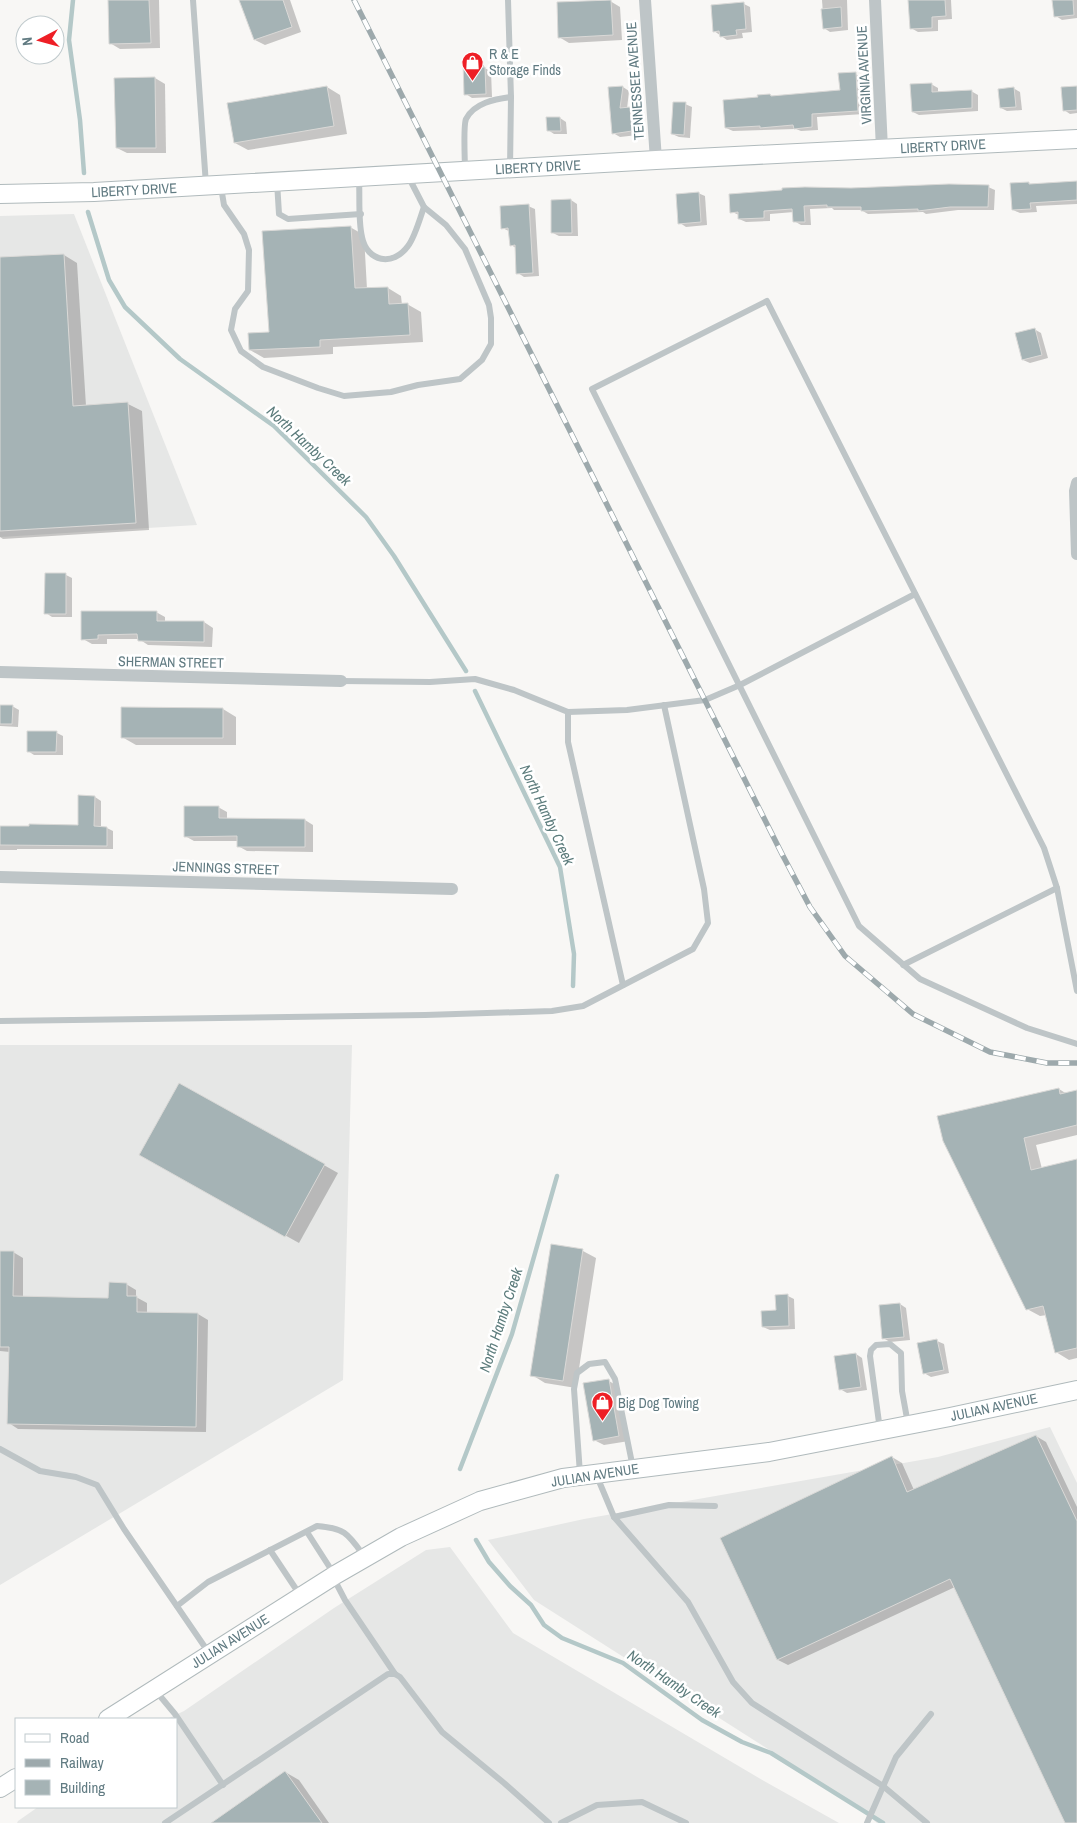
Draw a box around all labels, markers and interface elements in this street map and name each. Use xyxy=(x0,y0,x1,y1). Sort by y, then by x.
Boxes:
north arrow xyxy=(15,15,65,65)
street label: TENNESSEE AVENUE xyxy=(622,21,648,141)
street label: VIRGINIA AVENUE xyxy=(852,25,876,125)
text: N xyxy=(18,36,36,46)
place label: R & E Storage Finds xyxy=(489,45,561,79)
shop icon: R & E Storage Finds xyxy=(461,50,485,81)
street label: LIBERTY DRIVE xyxy=(900,135,986,157)
street label: LIBERTY DRIVE xyxy=(495,156,581,178)
street label: LIBERTY DRIVE xyxy=(91,179,177,201)
water label: North Hamby Creek xyxy=(262,401,357,491)
street label: SHERMAN STREET xyxy=(118,652,224,672)
water label: North Hamby Creek xyxy=(515,761,580,869)
street label: JENNINGS STREET xyxy=(172,857,280,879)
water label: North Hamby Creek xyxy=(474,1264,528,1375)
street label: JULIAN AVENUE xyxy=(949,1389,1039,1425)
shop icon: Big Dog Towing xyxy=(590,1391,614,1422)
place label: Big Dog Towing xyxy=(618,1394,699,1412)
street label: JULIAN AVENUE xyxy=(550,1459,640,1491)
street label: JULIAN AVENUE xyxy=(188,1610,272,1672)
water label: North Hamby Creek xyxy=(623,1644,726,1723)
legend xyxy=(15,1718,178,1808)
text: Road xyxy=(60,1727,89,1748)
text: Railway xyxy=(60,1752,105,1773)
text: Building xyxy=(60,1777,105,1798)

